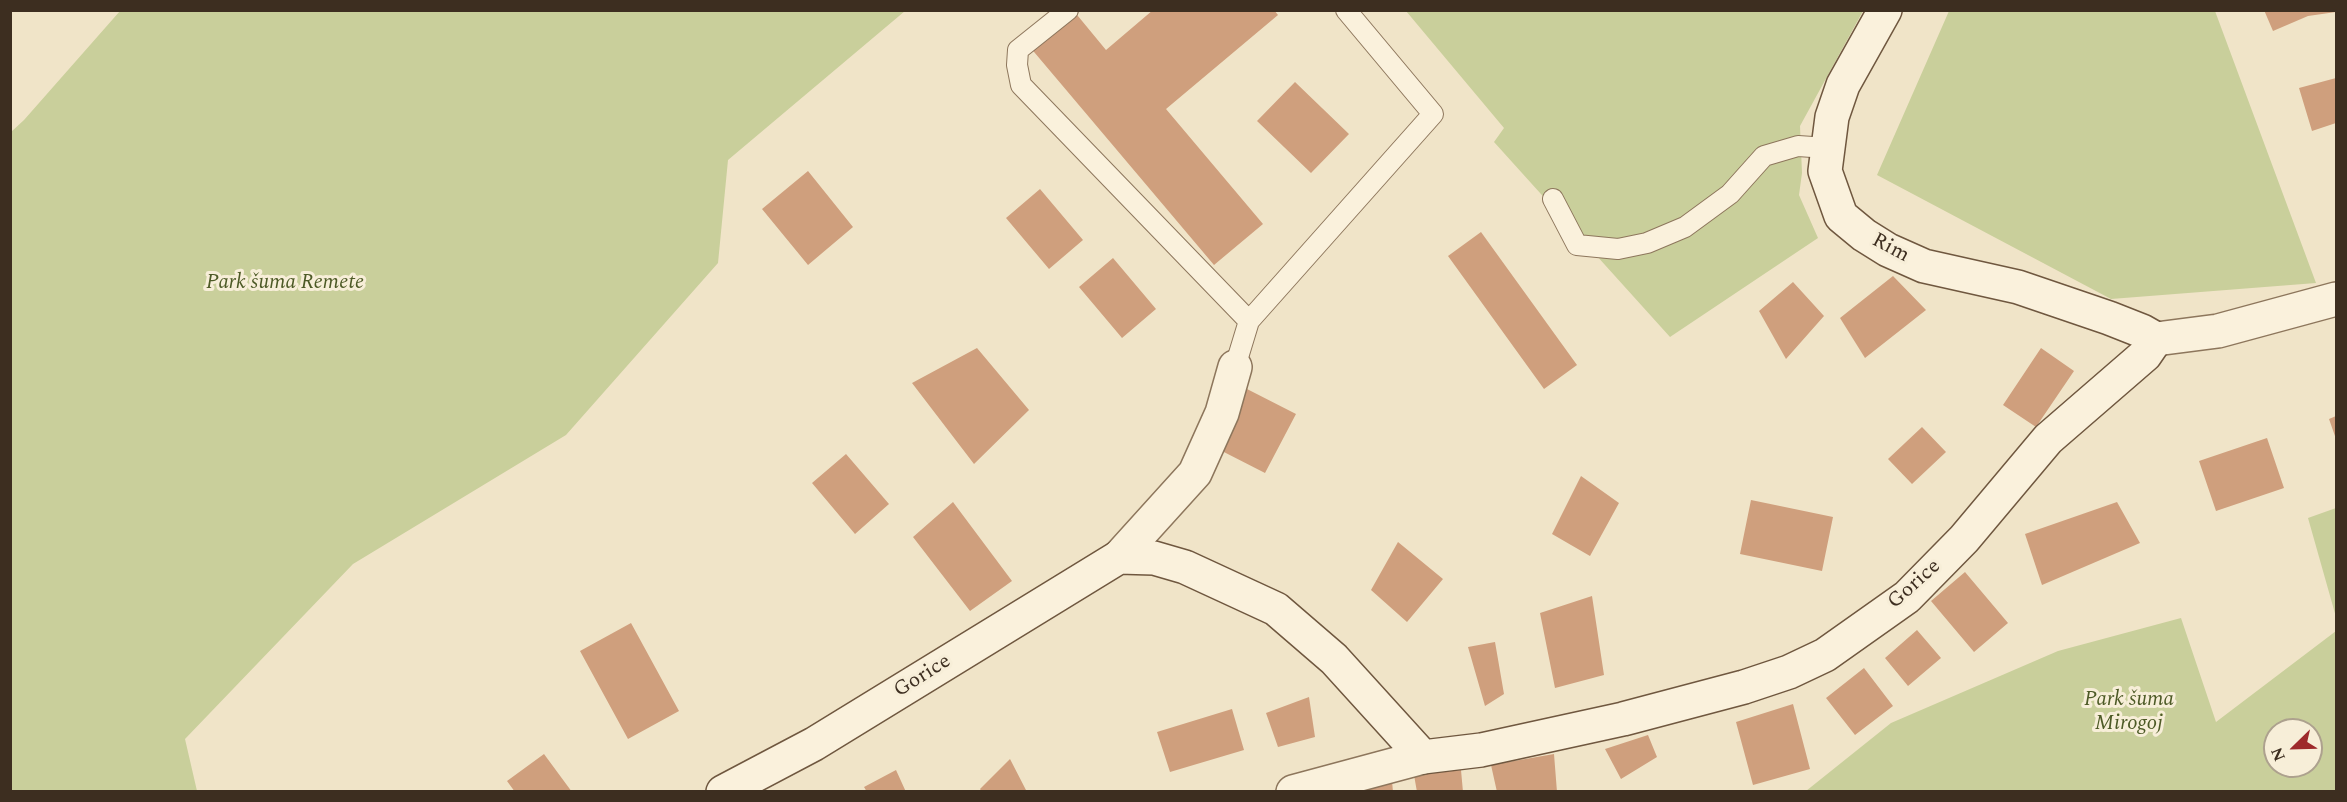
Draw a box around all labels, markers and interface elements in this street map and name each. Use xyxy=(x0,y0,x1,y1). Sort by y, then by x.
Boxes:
street label: Rim xyxy=(1867,229,1913,269)
park label: Park šuma Remete xyxy=(206,271,364,297)
street label: Gorice xyxy=(1883,555,1947,615)
street label: Gorice xyxy=(890,650,956,704)
park label: Park šuma Mirogoj xyxy=(2084,688,2174,738)
north arrow xyxy=(2263,718,2323,778)
text: N xyxy=(2265,744,2292,765)

